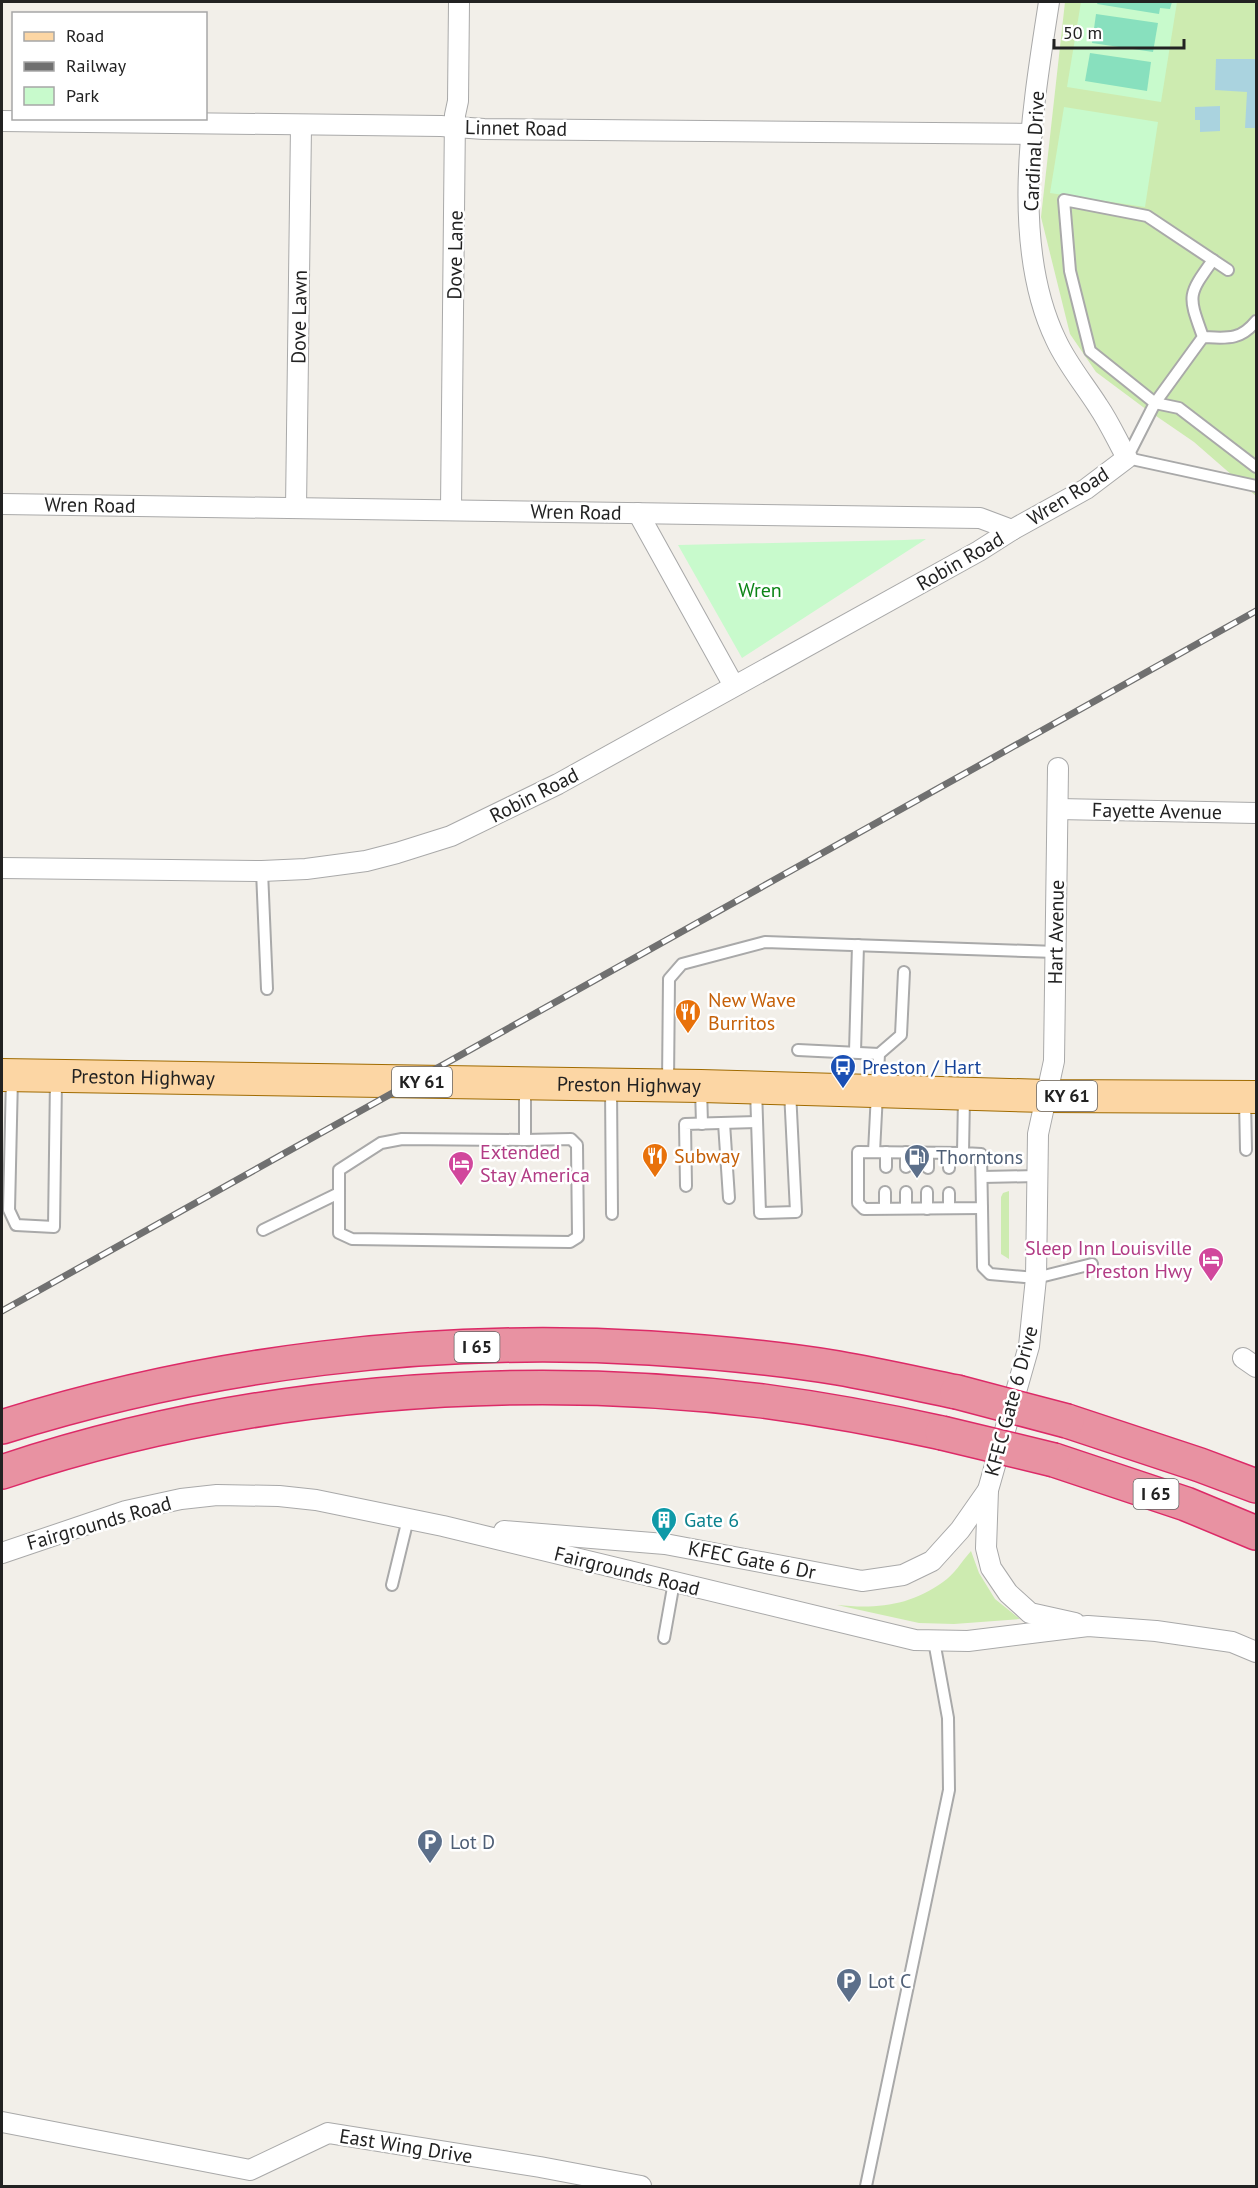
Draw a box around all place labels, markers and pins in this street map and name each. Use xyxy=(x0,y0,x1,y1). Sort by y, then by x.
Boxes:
place label: New Wave Burritos xyxy=(708,987,796,1036)
restaurant icon: New Wave Burritos xyxy=(673,997,703,1035)
bus stop icon: Preston / Hart xyxy=(828,1052,858,1090)
place label: Preston / Hart xyxy=(862,1054,982,1080)
place label: Extended Stay America xyxy=(480,1139,590,1188)
restaurant icon: Subway xyxy=(640,1141,670,1179)
fuel station icon: Thorntons xyxy=(902,1142,932,1180)
place label: Subway xyxy=(674,1143,741,1169)
place label: Thorntons xyxy=(936,1144,1023,1170)
hotel icon: Extended Stay America xyxy=(446,1149,476,1187)
place label: Sleep Inn Louisville Preston Hwy xyxy=(1025,1235,1193,1284)
hotel icon: Sleep Inn Louisville Preston Hwy xyxy=(1196,1245,1226,1283)
building icon: Gate 6 xyxy=(649,1505,679,1543)
place label: Gate 6 xyxy=(684,1507,739,1533)
parking icon: Lot D xyxy=(415,1827,445,1865)
place label: Lot D xyxy=(450,1829,495,1855)
parking icon: Lot C xyxy=(834,1966,864,2004)
place label: Lot C xyxy=(868,1968,911,1994)

